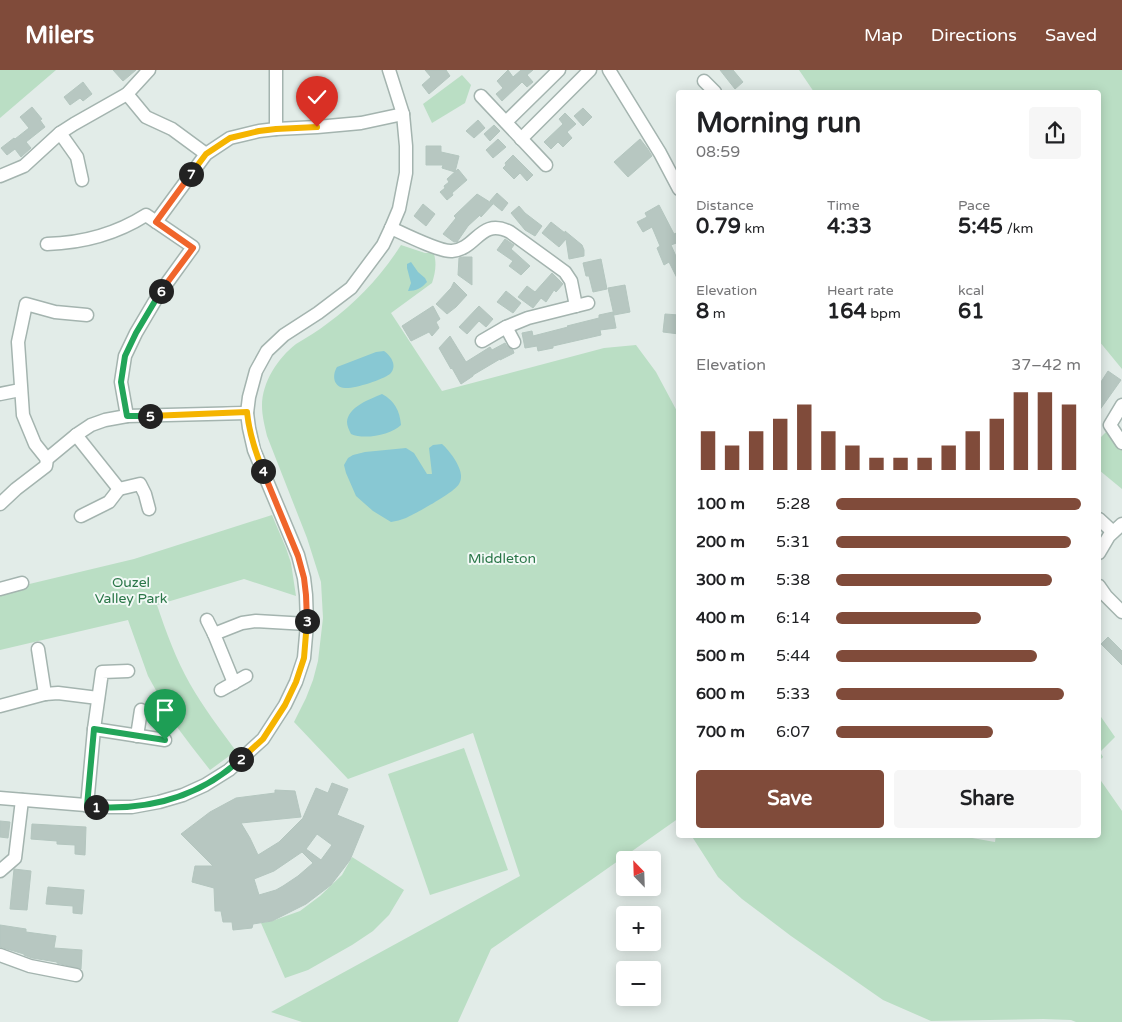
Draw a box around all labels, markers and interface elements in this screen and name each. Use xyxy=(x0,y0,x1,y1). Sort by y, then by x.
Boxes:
text: Milers xyxy=(25,21,94,50)
text: Map xyxy=(864,24,903,46)
text: Directions xyxy=(931,24,1017,46)
text: Saved xyxy=(1045,24,1097,46)
pin xyxy=(296,76,338,127)
icon: check xyxy=(303,83,331,111)
text: Morning run xyxy=(696,106,861,140)
button: share xyxy=(1029,107,1081,159)
text: 08:59 xyxy=(696,142,740,162)
pin: 7 xyxy=(178,162,204,186)
text: 7 xyxy=(187,166,196,183)
text: Distance xyxy=(696,197,754,214)
text: Time xyxy=(827,197,860,214)
text: Pace xyxy=(958,197,990,214)
text: 0.79 xyxy=(696,214,741,239)
text: 4:33 xyxy=(827,214,872,239)
text: 5:45 xyxy=(958,214,1003,239)
text: km xyxy=(741,220,765,237)
text: /km xyxy=(1003,220,1033,237)
pin: 6 xyxy=(148,278,174,304)
text: Elevation xyxy=(696,282,757,299)
text: Heart rate xyxy=(827,282,894,299)
text: kcal xyxy=(958,282,984,299)
text: 6 xyxy=(157,283,166,300)
text: 8 xyxy=(696,299,709,324)
text: 164 xyxy=(827,299,867,324)
text: 61 xyxy=(958,299,984,324)
text: m xyxy=(709,305,726,322)
text: bpm xyxy=(867,305,901,322)
text: Elevation xyxy=(696,355,766,375)
text: 37–42 m xyxy=(1011,355,1081,375)
pin: 5 xyxy=(138,404,162,428)
text: 5 xyxy=(146,408,155,425)
pin: 4 xyxy=(250,458,276,484)
text: 4 xyxy=(259,463,268,480)
text: 100 m xyxy=(696,494,745,514)
text: 5:28 xyxy=(776,494,810,514)
text: 200 m xyxy=(696,532,745,552)
text: 5:31 xyxy=(776,532,810,552)
park label: Middleton xyxy=(468,550,536,567)
text: 300 m xyxy=(696,570,745,590)
text: 5:38 xyxy=(776,570,810,590)
park label: Ouzel Valley Park xyxy=(95,574,168,607)
pin: 3 xyxy=(294,608,320,634)
text: 400 m xyxy=(696,608,745,628)
text: 6:14 xyxy=(776,608,810,628)
text: 3 xyxy=(303,613,312,630)
text: 500 m xyxy=(696,646,745,666)
text: 5:44 xyxy=(776,646,810,666)
text: 600 m xyxy=(696,684,745,704)
text: 5:33 xyxy=(776,684,810,704)
pin xyxy=(144,689,186,740)
icon: arrive xyxy=(151,696,179,724)
text: 700 m xyxy=(696,722,745,742)
text: 6:07 xyxy=(776,722,810,742)
pin: 2 xyxy=(228,746,254,772)
text: 2 xyxy=(237,751,246,768)
button: Save xyxy=(696,770,884,828)
button: Share xyxy=(894,770,1081,828)
pin: 1 xyxy=(84,794,108,820)
text: 1 xyxy=(92,799,101,816)
north arrow xyxy=(616,851,661,896)
map controls xyxy=(616,851,661,1006)
button: + xyxy=(616,906,661,951)
button: − xyxy=(616,961,661,1006)

